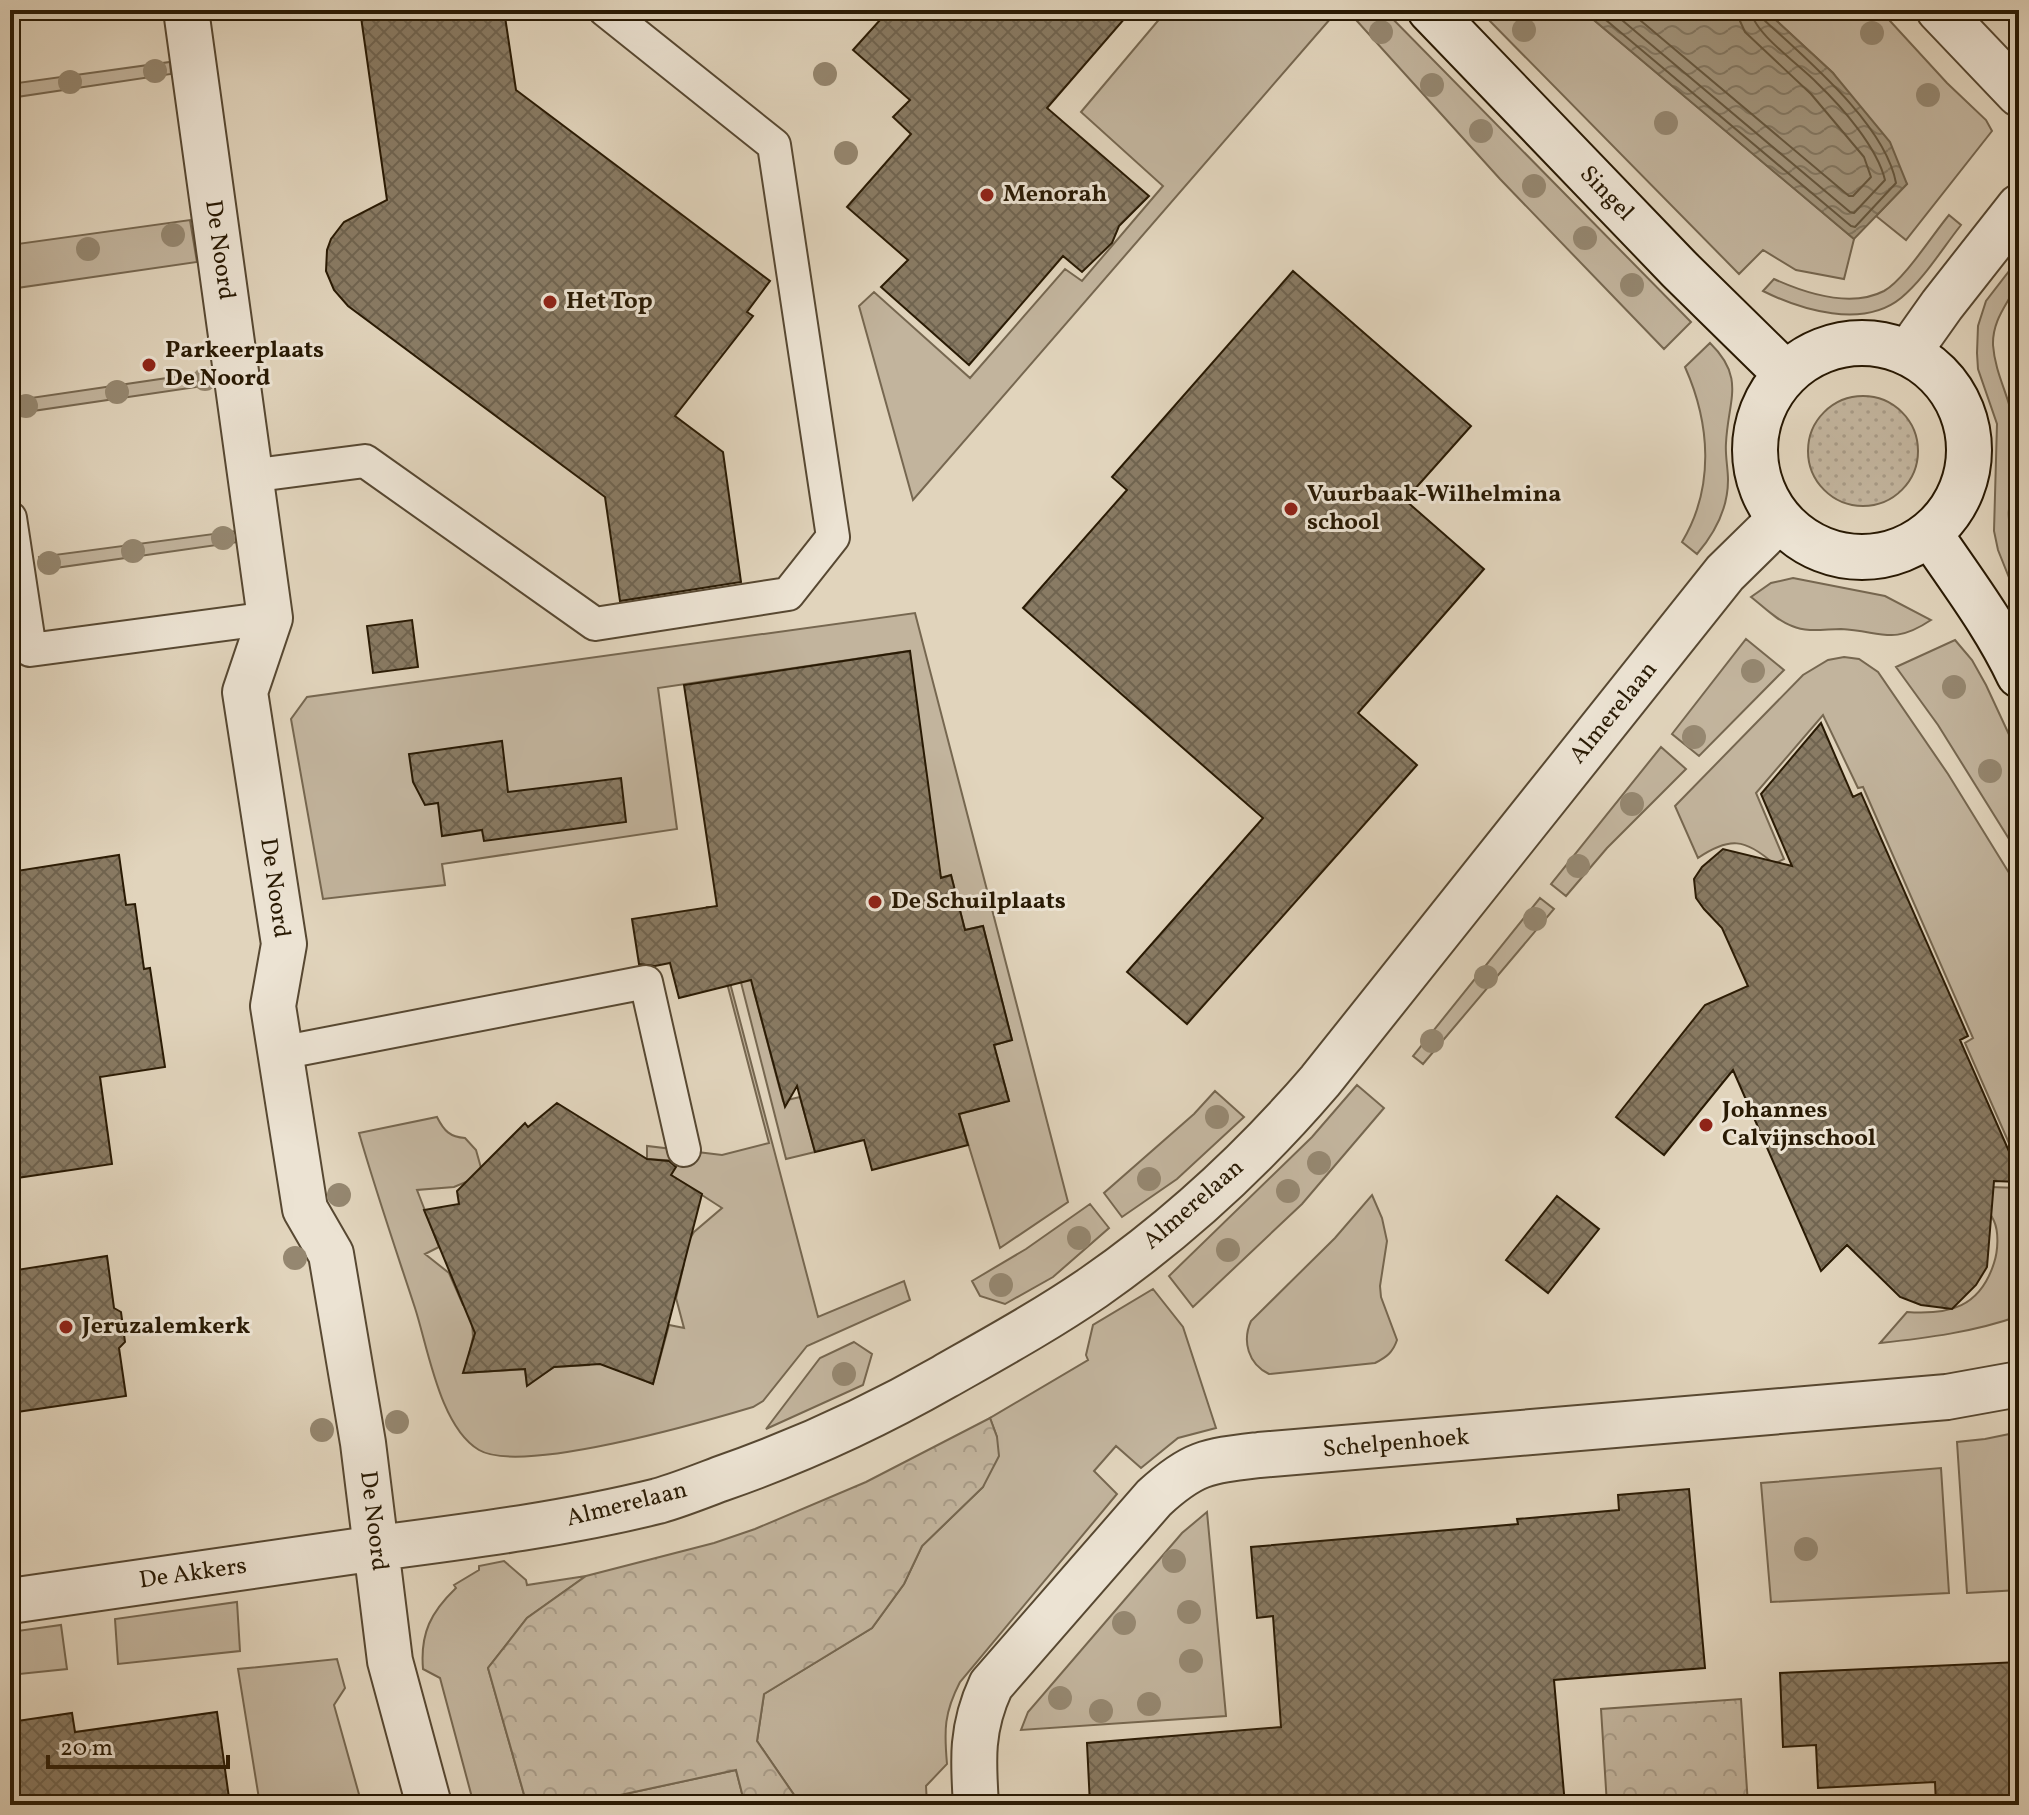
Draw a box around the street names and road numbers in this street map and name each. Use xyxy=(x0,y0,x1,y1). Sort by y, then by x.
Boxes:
street label: Singel xyxy=(1571,159,1641,229)
street label: De Noord xyxy=(195,198,243,302)
street label: Almerelaan xyxy=(1562,654,1666,772)
street label: De Noord xyxy=(250,836,298,940)
street label: Almerelaan xyxy=(1136,1152,1252,1258)
street label: Schelpenhoek xyxy=(1321,1421,1471,1467)
street label: De Noord xyxy=(350,1469,396,1573)
street label: Almerelaan xyxy=(563,1474,691,1536)
street label: De Akkers xyxy=(137,1550,249,1598)

